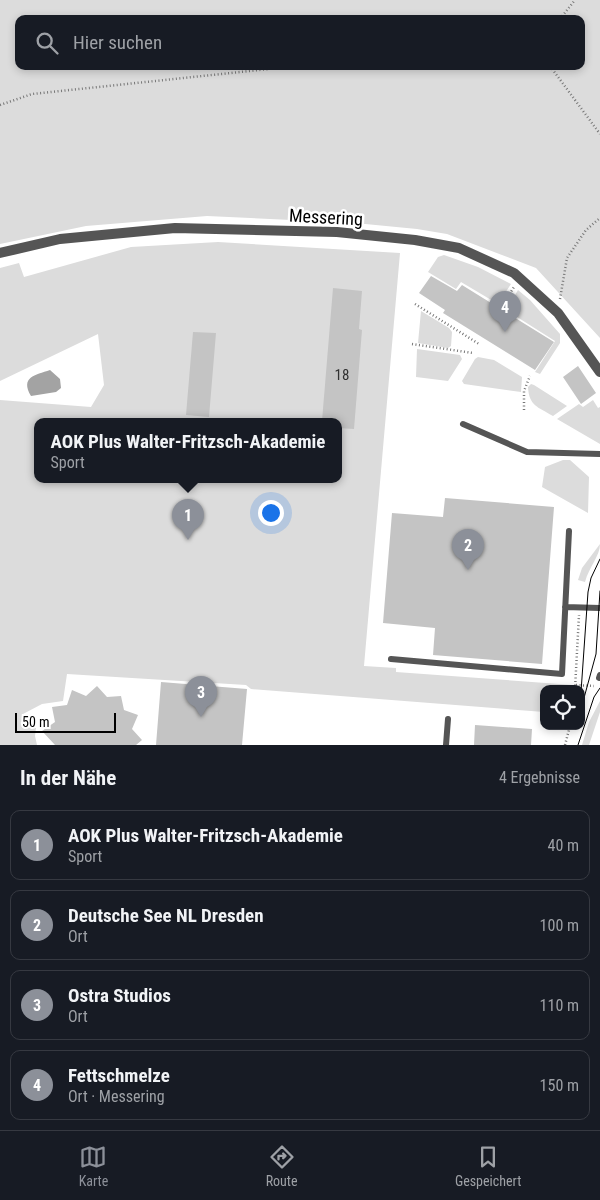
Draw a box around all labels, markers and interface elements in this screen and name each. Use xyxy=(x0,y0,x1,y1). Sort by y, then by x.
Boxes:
search box xyxy=(15,15,585,70)
icon: search xyxy=(33,29,61,57)
text: Hier suchen xyxy=(73,31,162,54)
street label: Messering xyxy=(288,205,364,229)
pin: 4 xyxy=(489,291,521,332)
house number: 18 xyxy=(335,366,349,384)
popup xyxy=(34,418,342,483)
text: AOK Plus Walter-Fritzsch-Akademie xyxy=(51,430,325,453)
text: Sport xyxy=(51,453,85,472)
pin: 1 xyxy=(172,499,204,540)
your location xyxy=(258,500,284,526)
pin: 2 xyxy=(452,529,484,570)
pin: 3 xyxy=(185,676,217,717)
map controls xyxy=(540,685,585,730)
button: locate xyxy=(540,685,585,730)
scale bar xyxy=(15,710,116,733)
text: 50 m xyxy=(22,714,50,730)
text: In der Nähe xyxy=(20,766,116,790)
text: 4 Ergebnisse xyxy=(499,768,580,787)
text: AOK Plus Walter-Fritzsch-Akademie xyxy=(68,824,343,847)
text: 1 xyxy=(33,836,41,855)
text: 40 m xyxy=(547,836,579,855)
text: Sport xyxy=(68,847,102,866)
text: Deutsche See NL Dresden xyxy=(68,904,264,927)
text: 2 xyxy=(33,916,41,935)
text: 100 m xyxy=(540,916,579,935)
text: Ort xyxy=(68,927,88,946)
text: Ostra Studios xyxy=(68,984,171,1007)
text: 3 xyxy=(33,996,41,1015)
text: 110 m xyxy=(540,996,579,1015)
text: Ort xyxy=(68,1007,88,1026)
text: Fettschmelze xyxy=(68,1064,170,1087)
text: 4 xyxy=(33,1076,41,1095)
text: 150 m xyxy=(540,1076,579,1095)
text: Ort · Messering xyxy=(68,1087,165,1106)
tab: Karte xyxy=(79,1143,108,1189)
tab: Route xyxy=(266,1143,298,1189)
tab: Gespeichert xyxy=(455,1143,521,1189)

